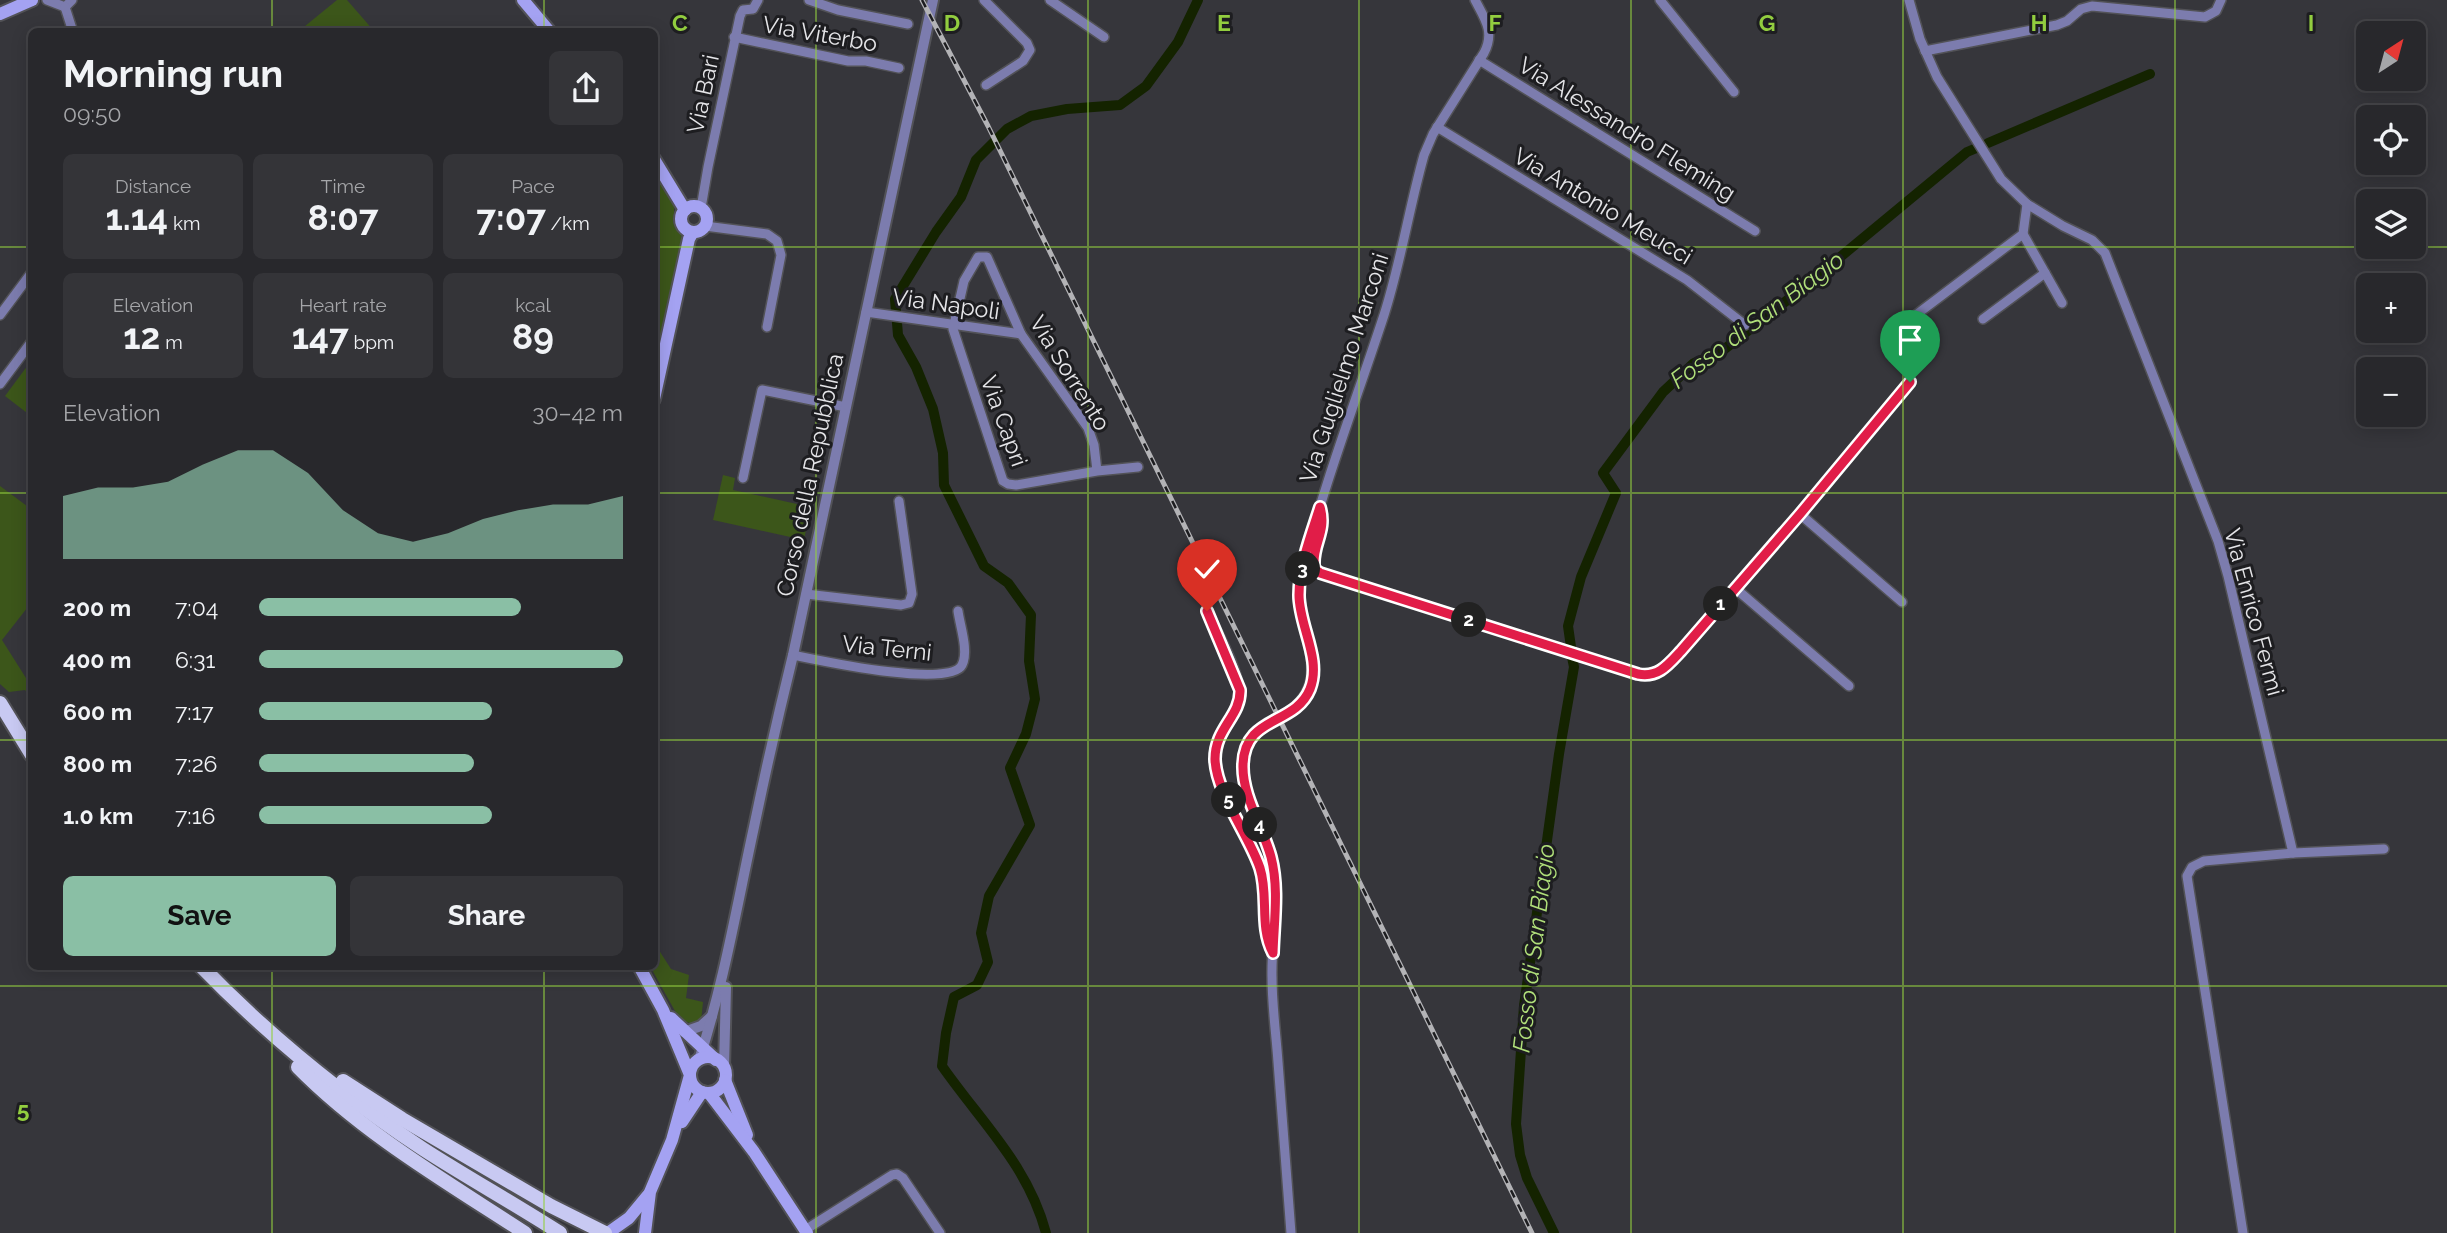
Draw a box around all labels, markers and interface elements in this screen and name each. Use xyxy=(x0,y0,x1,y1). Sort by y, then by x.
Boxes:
text: C xyxy=(672,9,688,36)
text: D xyxy=(944,9,960,36)
text: E xyxy=(1217,9,1231,36)
text: F xyxy=(1488,9,1502,36)
text: G xyxy=(1759,9,1775,36)
text: H xyxy=(2030,9,2048,36)
text: I xyxy=(2308,9,2314,36)
street label: Via Viterbo xyxy=(761,10,879,57)
north arrow xyxy=(2356,21,2426,91)
map controls xyxy=(2356,21,2426,427)
text: Morning run xyxy=(63,51,283,96)
button: share xyxy=(549,51,623,125)
street label: Via Alessandro Fleming xyxy=(1514,51,1741,206)
street label: Via Bari xyxy=(681,52,724,136)
text: 09:50 xyxy=(63,100,122,127)
button: locate xyxy=(2356,105,2426,175)
street label: Via Antonio Meucci xyxy=(1509,142,1697,270)
text: Distance xyxy=(115,175,191,197)
text: Time xyxy=(321,175,365,197)
text: Pace xyxy=(511,175,555,197)
button: layers xyxy=(2356,189,2426,259)
text: 1.14 xyxy=(106,197,168,238)
text: 8:07 xyxy=(308,197,378,238)
text: 7:07 xyxy=(476,197,546,238)
text: km xyxy=(168,212,200,234)
text: /km xyxy=(546,212,590,234)
water label: Fosso di San Biagio xyxy=(1664,245,1849,394)
street label: Via Guglielmo Marconi xyxy=(1294,250,1393,486)
button: + xyxy=(2356,273,2426,343)
street label: Via Napoli xyxy=(891,283,1002,324)
text: Elevation xyxy=(113,294,193,316)
text: Heart rate xyxy=(299,294,387,316)
text: kcal xyxy=(515,294,551,316)
street label: Via Sorrento xyxy=(1024,310,1116,435)
pin xyxy=(1880,310,1940,382)
text: 12 xyxy=(123,316,160,357)
text: 147 xyxy=(292,316,349,357)
text: 89 xyxy=(512,316,554,357)
icon: arrive xyxy=(1891,321,1929,359)
text: m xyxy=(160,331,183,353)
text: bpm xyxy=(349,331,394,353)
street label: Corso della Repubblica xyxy=(771,351,848,599)
button: − xyxy=(2356,357,2426,427)
street label: Via Capri xyxy=(976,372,1033,470)
text: Elevation xyxy=(63,399,161,426)
text: 30–42 m xyxy=(532,399,623,426)
street label: Via Enrico Fermi xyxy=(2219,525,2290,698)
pin xyxy=(1177,539,1237,611)
icon: check xyxy=(1188,550,1226,588)
pin: 3 xyxy=(1286,552,1320,586)
text: 3 xyxy=(1297,557,1308,579)
pin: 1 xyxy=(1704,586,1738,622)
text: 1 xyxy=(1716,592,1725,614)
text: 200 m xyxy=(63,594,131,621)
text: 7:04 xyxy=(175,594,218,621)
pin: 2 xyxy=(1452,602,1486,638)
text: 2 xyxy=(1463,608,1474,630)
street label: Via Terni xyxy=(841,629,933,666)
text: 400 m xyxy=(63,646,131,673)
text: 6:31 xyxy=(175,646,215,673)
text: 600 m xyxy=(63,698,132,725)
text: 7:17 xyxy=(175,698,214,725)
text: 800 m xyxy=(63,750,132,777)
text: 7:26 xyxy=(175,750,217,777)
pin: 5 xyxy=(1212,782,1246,818)
text: 5 xyxy=(1223,788,1234,810)
text: 1.0 km xyxy=(63,802,133,829)
text: 7:16 xyxy=(175,802,215,829)
pin: 4 xyxy=(1242,808,1278,842)
text: 4 xyxy=(1254,813,1265,835)
water label: Fosso di San Biagio xyxy=(1506,842,1561,1054)
button: Save xyxy=(63,876,336,956)
button: Share xyxy=(350,876,623,956)
text: 5 xyxy=(17,1096,30,1123)

